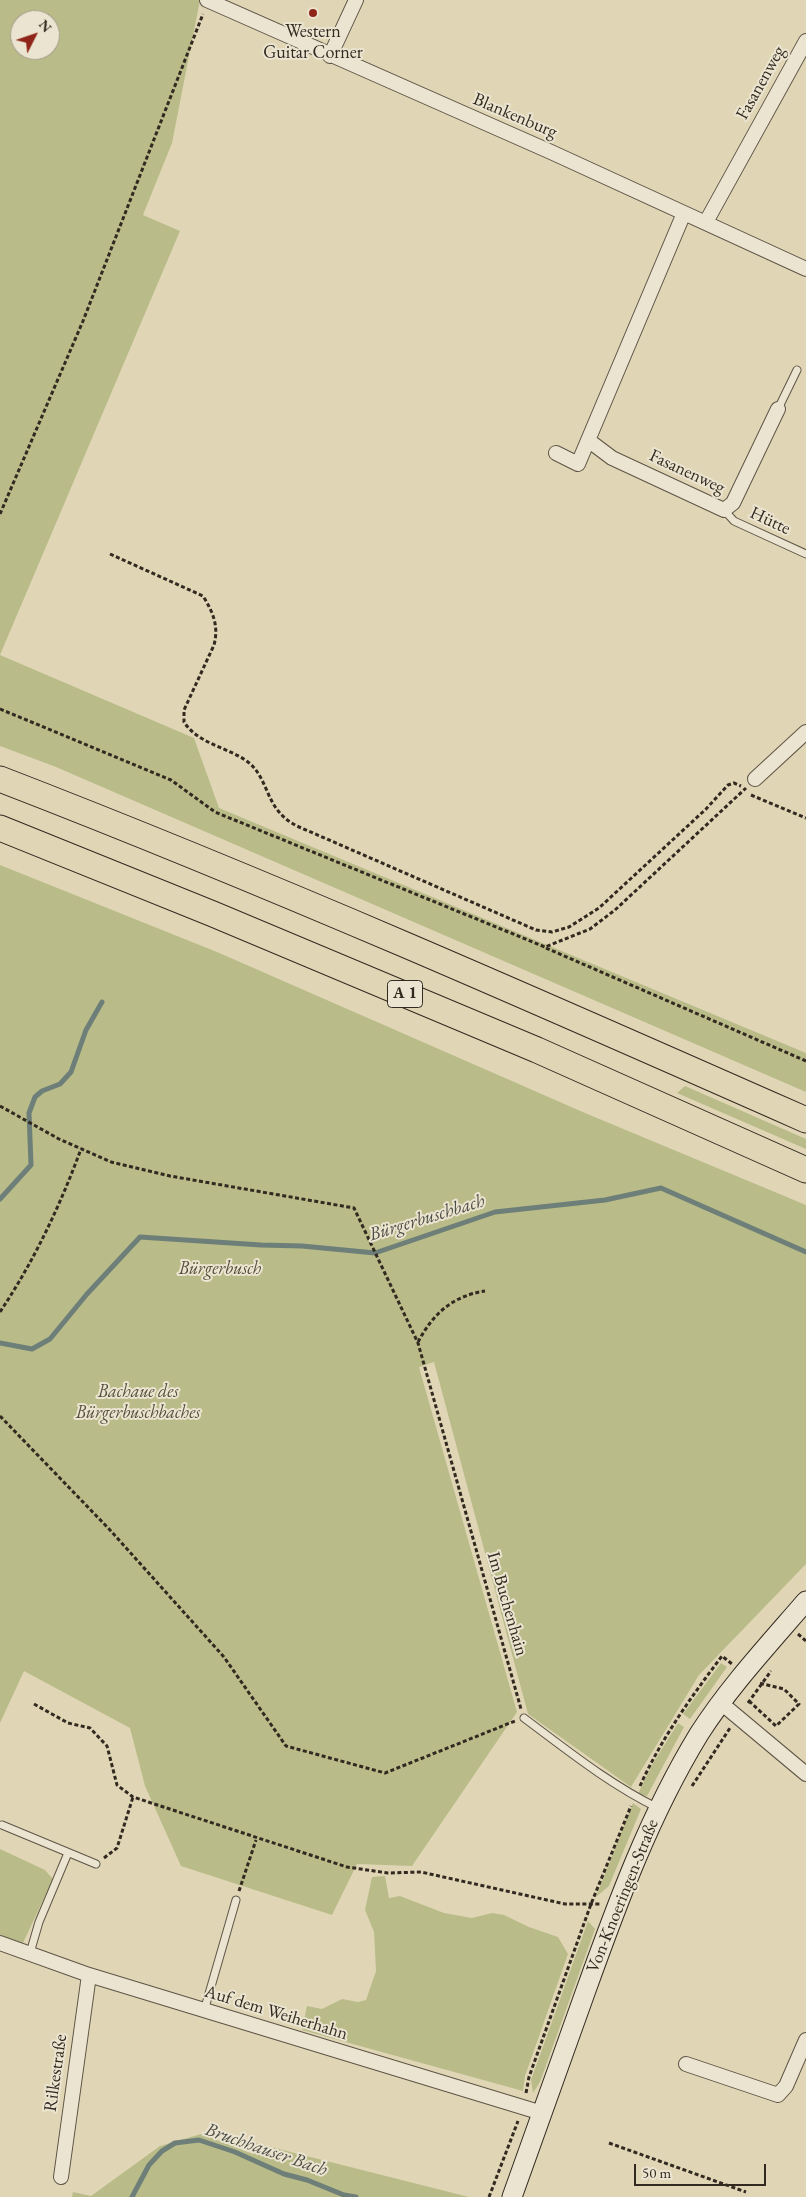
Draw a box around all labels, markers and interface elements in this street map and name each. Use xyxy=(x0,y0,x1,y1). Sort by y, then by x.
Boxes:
marker: Western Guitar Corner xyxy=(307,7,319,19)
north arrow xyxy=(10,10,60,60)
text: N xyxy=(35,16,56,36)
place label: Western Guitar Corner xyxy=(263,21,363,64)
street label: Fasanenweg xyxy=(732,42,790,124)
street label: Blankenburg xyxy=(470,89,560,143)
street label: Fasanenweg xyxy=(646,445,728,499)
street label: Hütte xyxy=(746,502,794,540)
road number: A 1 xyxy=(388,981,422,1008)
water label: Bürgerbuschbach xyxy=(366,1190,488,1246)
park label: Bürgerbusch xyxy=(179,1258,261,1280)
park label: Bachaue des Bürgerbuschbaches xyxy=(76,1381,200,1424)
street label: Im Buchenhain xyxy=(482,1549,532,1659)
street label: Von-Knoeringen-Straße xyxy=(582,1816,664,1976)
street label: Auf dem Weiherhahn xyxy=(202,1981,350,2045)
street label: Rilkestraße xyxy=(40,2033,72,2113)
water label: Bruchhauser Bach xyxy=(202,2118,330,2182)
scale bar xyxy=(636,2154,768,2186)
text: 50 m xyxy=(642,2163,671,2182)

